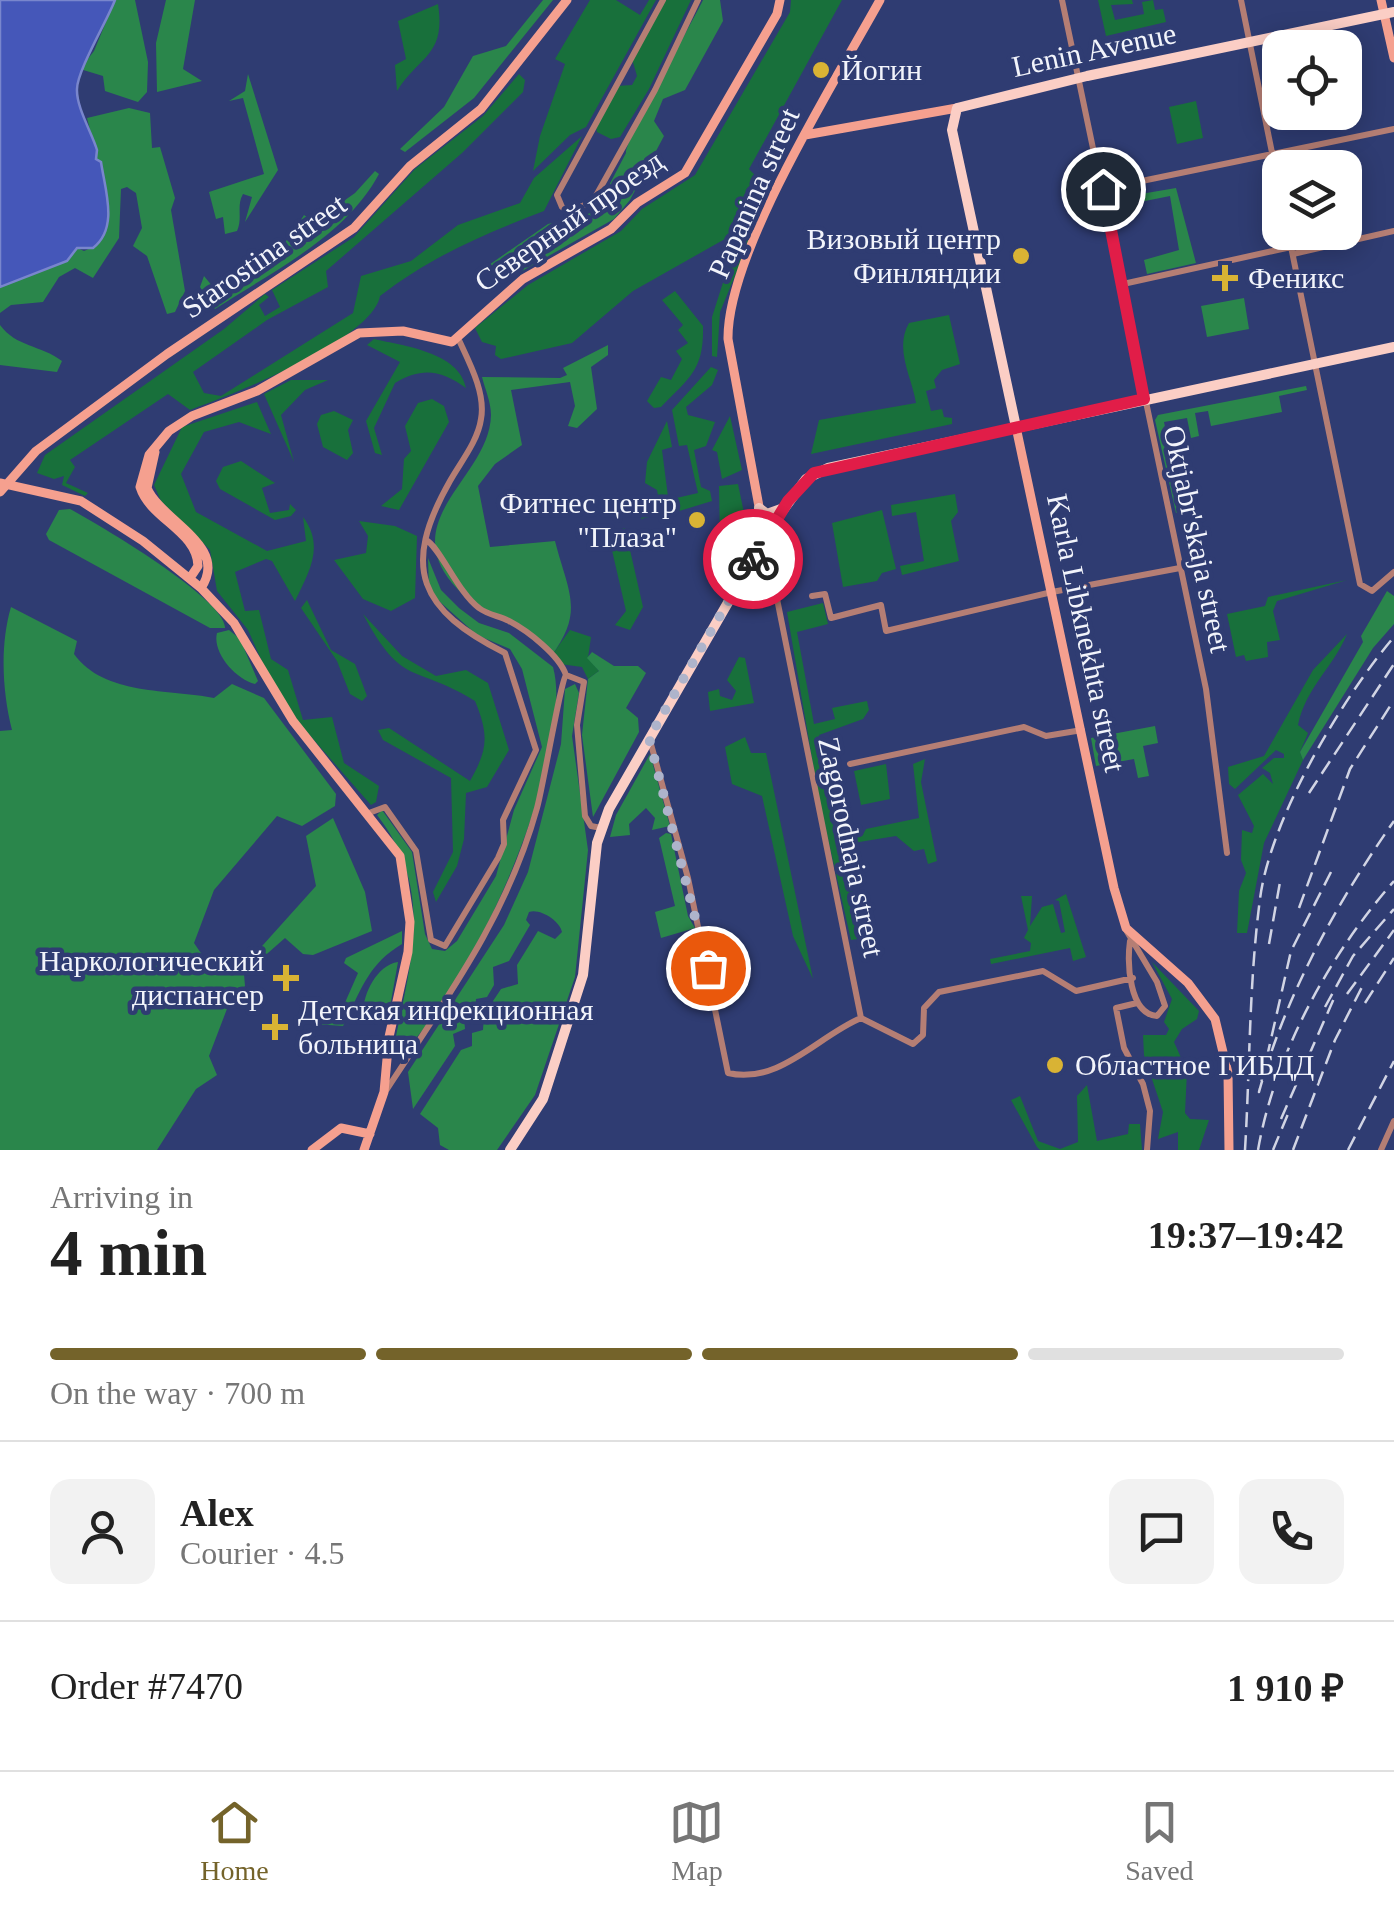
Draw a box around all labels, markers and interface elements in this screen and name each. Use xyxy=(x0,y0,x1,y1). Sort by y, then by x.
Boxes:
street label: Lenin Avenue xyxy=(1009,16,1179,83)
map controls xyxy=(1262,30,1362,250)
button: locate xyxy=(1262,30,1362,130)
place label: Йогин xyxy=(841,53,922,86)
marker: Йогин xyxy=(810,59,832,81)
street label: Papanina street xyxy=(701,102,806,283)
street label: Северный проезд xyxy=(468,143,669,298)
pin xyxy=(1061,147,1146,232)
button: layers xyxy=(1262,150,1362,250)
icon: home xyxy=(1076,162,1131,217)
street label: Starostina street xyxy=(175,187,353,324)
place label: Визовый центр Финляндии xyxy=(806,222,1001,289)
marker: Визовый центр Финляндии xyxy=(1010,245,1032,267)
place label: Феникс xyxy=(1248,261,1344,294)
marker: Феникс xyxy=(1212,265,1238,291)
street label: Oktjabr'skaja street xyxy=(1157,422,1238,656)
place label: Фитнес центр "Плаза" xyxy=(499,486,677,553)
street label: Karla Libknekhta street xyxy=(1041,491,1132,775)
marker: Фитнес центр "Плаза" xyxy=(686,509,708,531)
courier xyxy=(703,509,803,609)
icon: bike xyxy=(726,532,781,587)
street label: Zagorodnaja street xyxy=(812,734,891,961)
pin xyxy=(666,926,751,1011)
icon: bag xyxy=(681,941,736,996)
place label: Наркологический диспансер xyxy=(39,944,264,1011)
marker: Наркологический диспансер xyxy=(273,965,299,991)
place label: Детская инфекционная больница xyxy=(298,993,594,1060)
marker: Детская инфекционная больница xyxy=(262,1014,288,1040)
place label: Областное ГИБДД xyxy=(1075,1048,1314,1081)
marker: Областное ГИБДД xyxy=(1044,1054,1066,1076)
text: Arriving in xyxy=(50,1179,193,1215)
text: 19:37–19:42 xyxy=(1148,1214,1344,1256)
text: 4 min xyxy=(50,1217,207,1289)
text: On the way · 700 m xyxy=(50,1375,305,1411)
button: person xyxy=(50,1479,155,1584)
button: chat xyxy=(1109,1479,1214,1584)
button: phone xyxy=(1239,1479,1344,1584)
text: Alex xyxy=(180,1492,254,1534)
text: Courier · 4.5 xyxy=(180,1535,344,1571)
text: Order #7470 xyxy=(50,1665,243,1707)
text: 1 910 ₽ xyxy=(1227,1667,1344,1709)
tab: Home xyxy=(200,1795,269,1887)
tab: Map xyxy=(669,1795,724,1887)
tab: Saved xyxy=(1125,1795,1194,1887)

